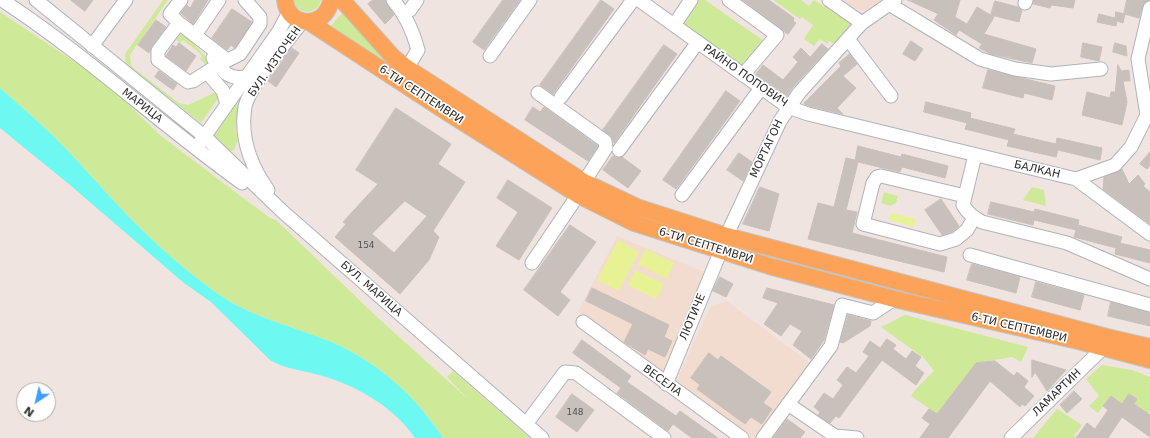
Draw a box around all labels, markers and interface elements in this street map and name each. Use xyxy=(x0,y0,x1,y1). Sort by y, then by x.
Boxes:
street label: БУЛ. ИЗТОЧЕН xyxy=(246,24,304,100)
street label: РАЙНО ПОПОВИЧ xyxy=(700,42,790,110)
street label: 6-ТИ СЕПТЕМВРИ xyxy=(376,63,466,127)
street label: МАРИЦА xyxy=(119,86,165,126)
street label: МОРТАГОН xyxy=(748,118,786,180)
street label: БАЛКАН xyxy=(1013,158,1061,182)
street label: 6-ТИ СЕПТЕМВРИ xyxy=(657,225,755,267)
house number: 154 xyxy=(357,241,375,251)
street label: БУЛ. МАРИЦА xyxy=(337,259,405,319)
street label: ЛЮТИЧЕ xyxy=(677,292,709,342)
street label: 6-ТИ СЕПТЕМВРИ xyxy=(970,311,1068,345)
street label: ВЕСЕЛА xyxy=(640,362,684,400)
street label: ЛАМАРТИН xyxy=(1030,366,1084,420)
north arrow xyxy=(16,382,56,422)
text: N xyxy=(22,403,37,419)
house number: 148 xyxy=(566,408,584,418)

